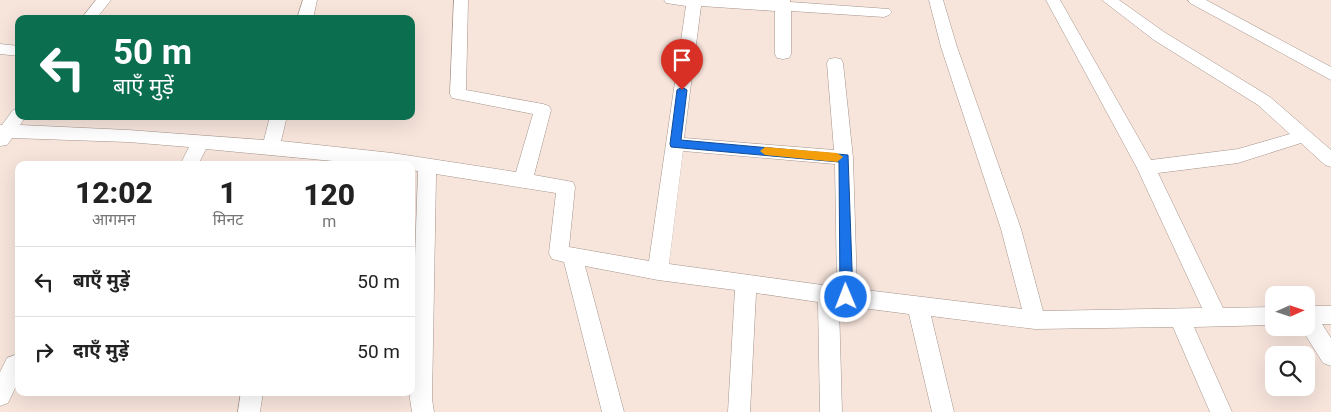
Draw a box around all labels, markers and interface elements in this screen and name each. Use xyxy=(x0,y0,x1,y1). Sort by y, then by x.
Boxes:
text: 50 m xyxy=(113,32,192,73)
icon: left xyxy=(30,35,95,100)
pin xyxy=(661,39,703,90)
icon: arrive xyxy=(668,46,696,74)
text: बाएँ मुड़ें xyxy=(113,74,174,99)
text: 12:02 xyxy=(75,175,153,210)
text: 1 xyxy=(219,175,237,210)
text: 120 xyxy=(303,177,355,212)
text: आगमन xyxy=(92,210,136,229)
text: मिनट xyxy=(213,210,243,229)
text: m xyxy=(322,212,336,231)
icon: left xyxy=(30,268,58,296)
text: बाएँ मुड़ें xyxy=(73,269,130,292)
text: 50 m xyxy=(357,270,400,293)
position arrow xyxy=(819,270,871,322)
north arrow xyxy=(1265,286,1315,336)
map controls xyxy=(1265,286,1315,396)
icon: right xyxy=(30,338,58,366)
text: दाएँ मुड़ें xyxy=(73,339,129,362)
text: 50 m xyxy=(357,340,400,363)
button: search xyxy=(1265,346,1315,396)

